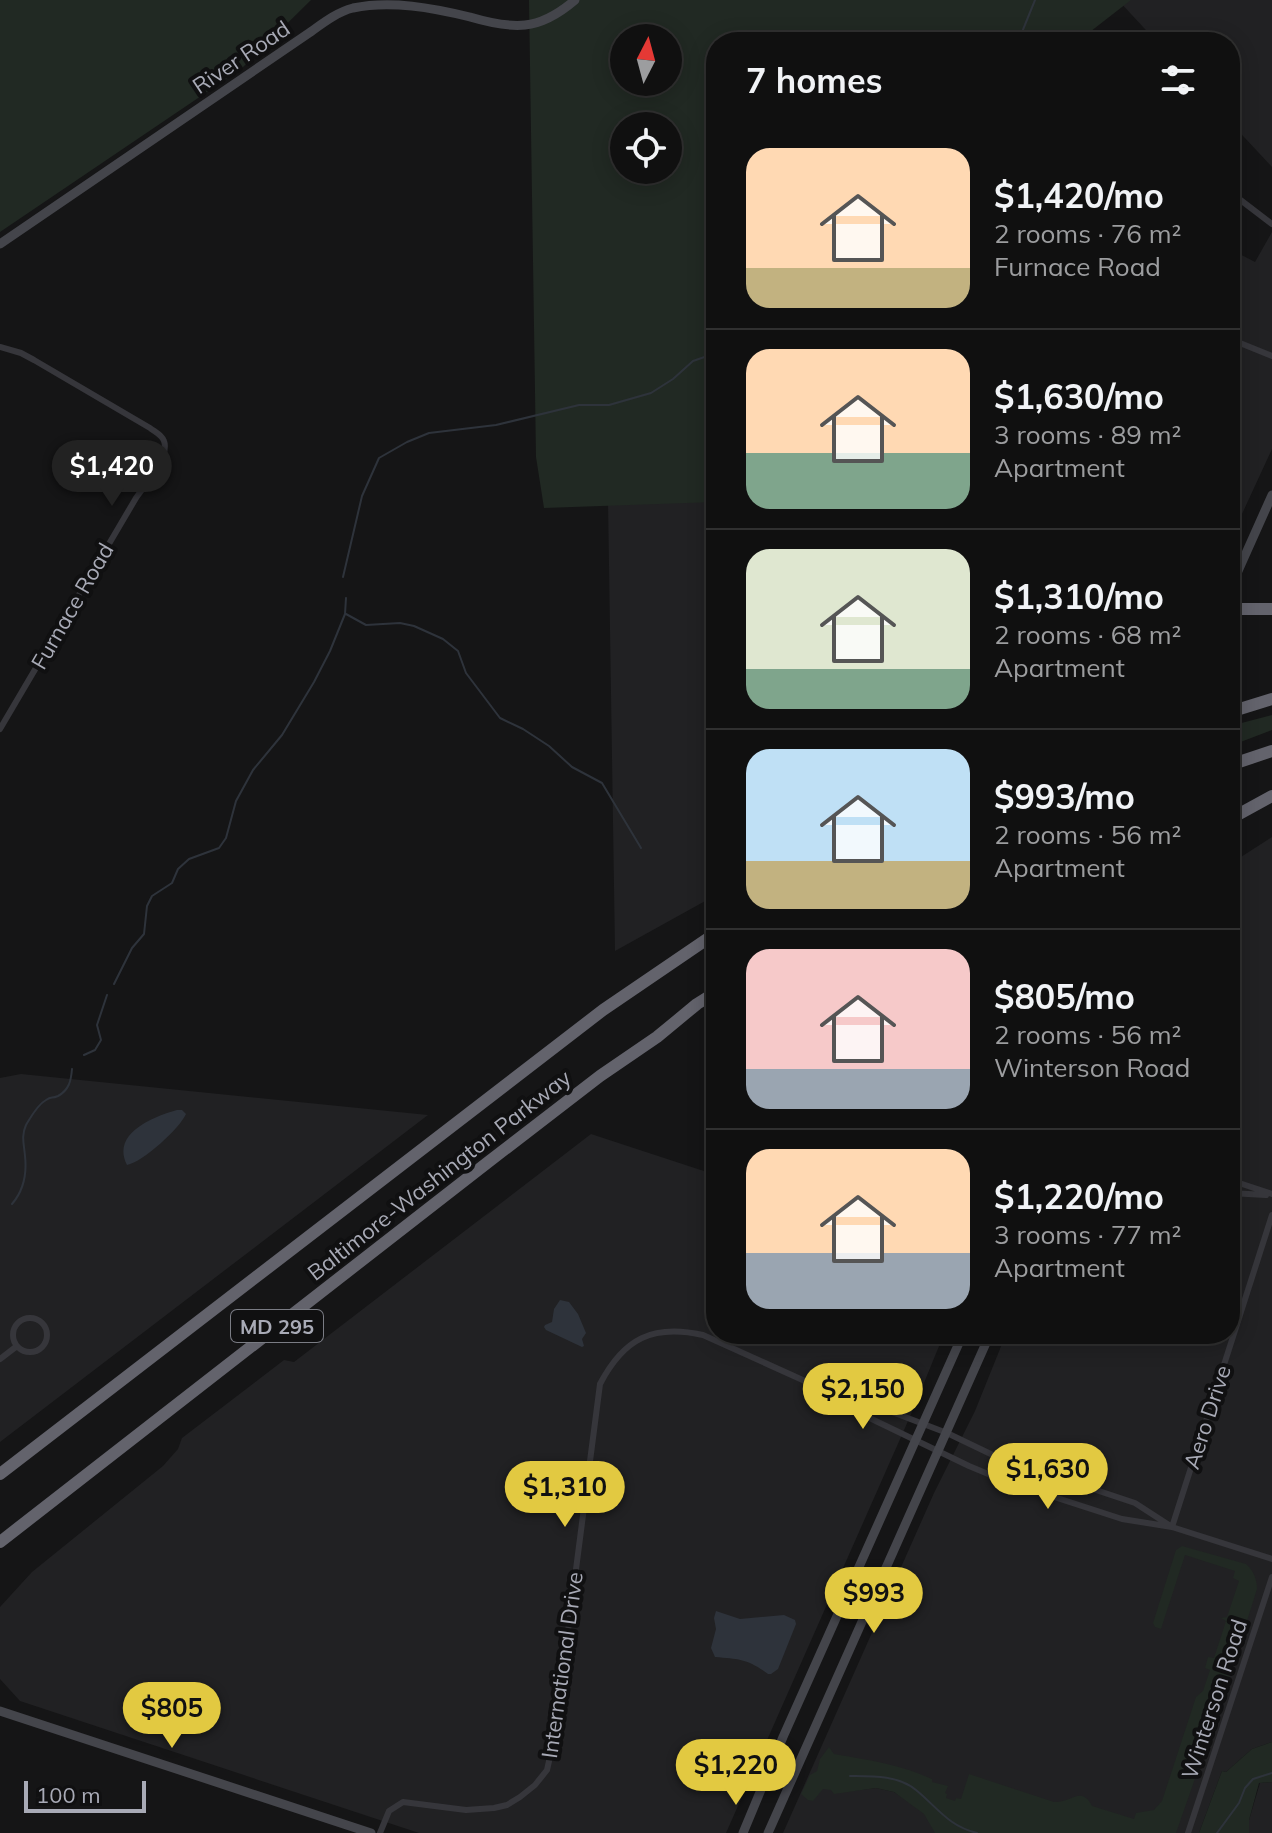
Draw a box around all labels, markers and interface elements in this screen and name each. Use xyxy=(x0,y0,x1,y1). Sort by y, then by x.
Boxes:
street label: River Road xyxy=(187,14,295,100)
north arrow xyxy=(610,24,682,96)
map controls xyxy=(610,24,682,184)
icon: filters xyxy=(1156,58,1200,102)
text: 7 homes xyxy=(746,59,883,102)
button: locate xyxy=(610,112,682,184)
text: $1,420/mo xyxy=(994,174,1164,217)
icon: home xyxy=(810,180,906,276)
text: 2 rooms · 76 m² xyxy=(994,217,1181,250)
text: Furnace Road xyxy=(994,250,1161,283)
text: $1,630/mo xyxy=(994,375,1164,418)
icon: home xyxy=(810,381,906,477)
text: 3 rooms · 89 m² xyxy=(994,418,1181,451)
pin: $1,420 xyxy=(47,440,177,508)
text: $1,420 xyxy=(70,449,154,482)
text: Apartment xyxy=(994,451,1125,484)
street label: Furnace Road xyxy=(25,538,119,674)
text: $1,310/mo xyxy=(994,575,1164,618)
icon: home xyxy=(810,581,906,677)
text: 2 rooms · 68 m² xyxy=(994,618,1181,651)
text: Apartment xyxy=(994,651,1125,684)
text: $993/mo xyxy=(994,775,1135,818)
icon: home xyxy=(810,781,906,877)
text: 2 rooms · 56 m² xyxy=(994,818,1181,851)
text: Apartment xyxy=(994,851,1125,884)
text: $805/mo xyxy=(994,975,1135,1018)
icon: home xyxy=(810,981,906,1077)
text: 2 rooms · 56 m² xyxy=(994,1018,1181,1051)
text: Winterson Road xyxy=(994,1051,1190,1084)
street label: Baltimore-Washington Parkway xyxy=(302,1063,577,1287)
text: $1,220/mo xyxy=(994,1175,1164,1218)
icon: home xyxy=(810,1181,906,1277)
text: 3 rooms · 77 m² xyxy=(994,1218,1181,1251)
text: Apartment xyxy=(994,1251,1125,1284)
road number: MD 295 xyxy=(231,1310,323,1342)
street label: Aero Drive xyxy=(1177,1362,1237,1472)
pin: $2,150 xyxy=(798,1363,928,1431)
text: $2,150 xyxy=(821,1372,905,1405)
pin: $1,630 xyxy=(983,1443,1113,1511)
text: $1,630 xyxy=(1006,1452,1090,1485)
pin: $1,310 xyxy=(500,1461,630,1529)
text: $1,310 xyxy=(523,1470,607,1503)
pin: $993 xyxy=(827,1567,921,1635)
street label: International Drive xyxy=(535,1570,589,1760)
text: $993 xyxy=(843,1576,905,1609)
street label: Winterson Road xyxy=(1175,1616,1253,1782)
pin: $805 xyxy=(125,1682,219,1750)
text: $805 xyxy=(141,1691,203,1724)
pin: $1,220 xyxy=(671,1739,801,1807)
text: $1,220 xyxy=(694,1748,778,1781)
scale bar xyxy=(24,1777,146,1813)
text: 100 m xyxy=(36,1781,101,1809)

